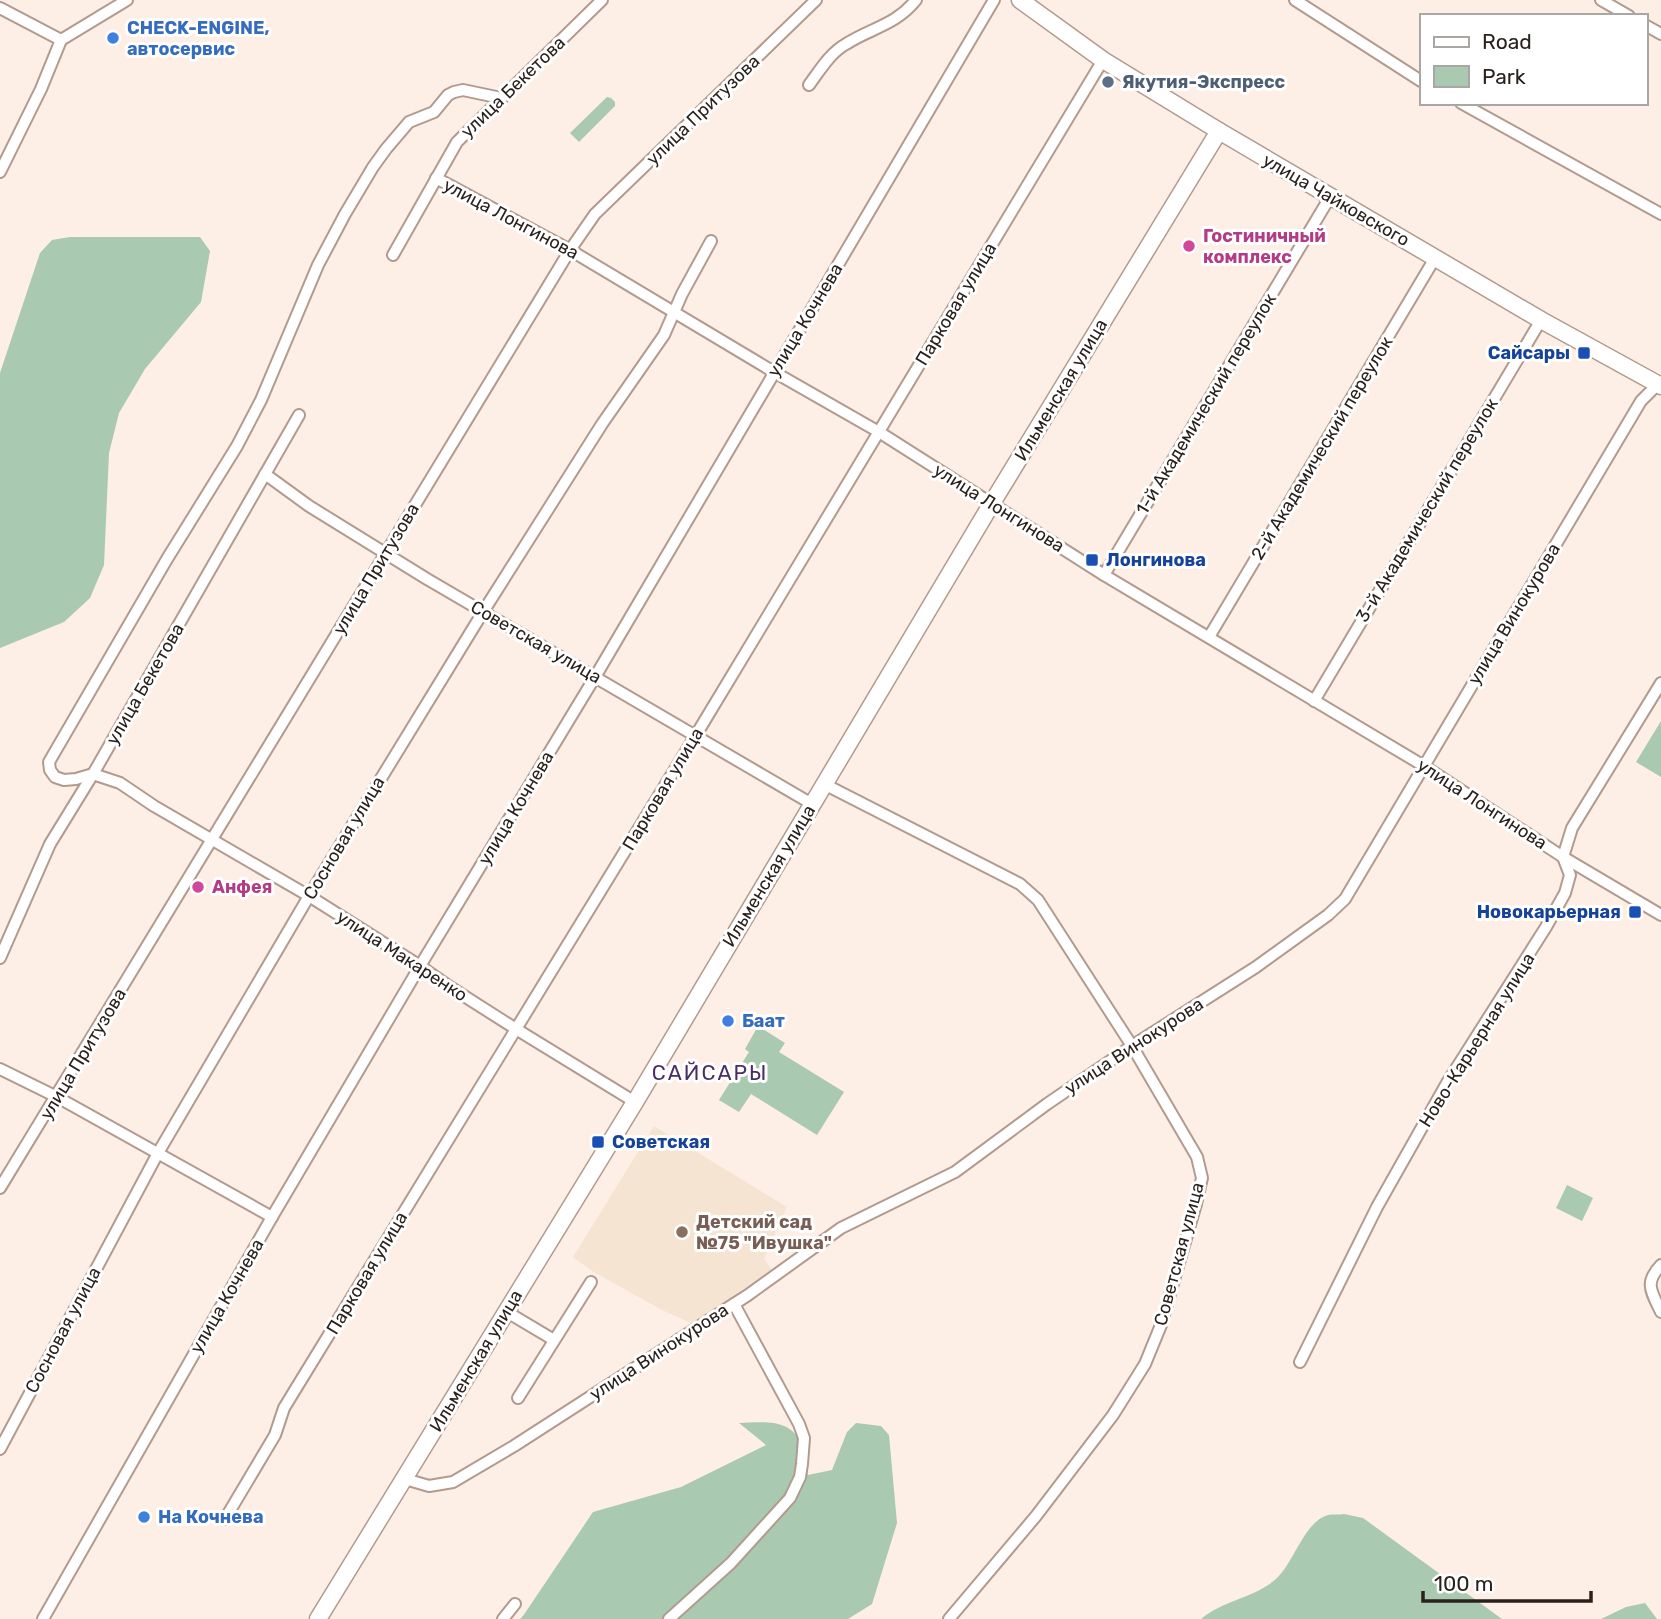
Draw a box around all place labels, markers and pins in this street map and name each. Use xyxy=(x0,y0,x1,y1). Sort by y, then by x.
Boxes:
place label: CHECK-ENGINE, автосервис xyxy=(127,17,269,60)
marker: CHECK-ENGINE, автосервис xyxy=(105,30,121,46)
place label: Якутия-Экспресс xyxy=(1122,71,1286,93)
marker: Якутия-Экспресс xyxy=(1100,74,1116,90)
place label: Гостиничный комплекс xyxy=(1203,225,1326,268)
marker: Гостиничный комплекс xyxy=(1181,238,1197,254)
place label: Сайсары xyxy=(1488,342,1570,364)
marker: Сайсары xyxy=(1576,345,1592,361)
place label: Лонгинова xyxy=(1106,549,1206,571)
marker: Лонгинова xyxy=(1084,552,1100,568)
place label: Анфея xyxy=(212,876,272,898)
marker: Анфея xyxy=(190,879,206,895)
place label: Новокарьерная xyxy=(1477,901,1621,923)
marker: Новокарьерная xyxy=(1627,904,1643,920)
place label: Баат xyxy=(742,1010,785,1032)
marker: Баат xyxy=(720,1013,736,1029)
place label: Советская xyxy=(612,1131,710,1153)
marker: Советская xyxy=(590,1134,606,1150)
place label: Детский сад №75 "Ивушка" xyxy=(696,1211,832,1254)
marker: Детский сад №75 "Ивушка" xyxy=(674,1224,690,1240)
place label: На Кочнева xyxy=(158,1506,264,1528)
marker: На Кочнева xyxy=(136,1509,152,1525)

